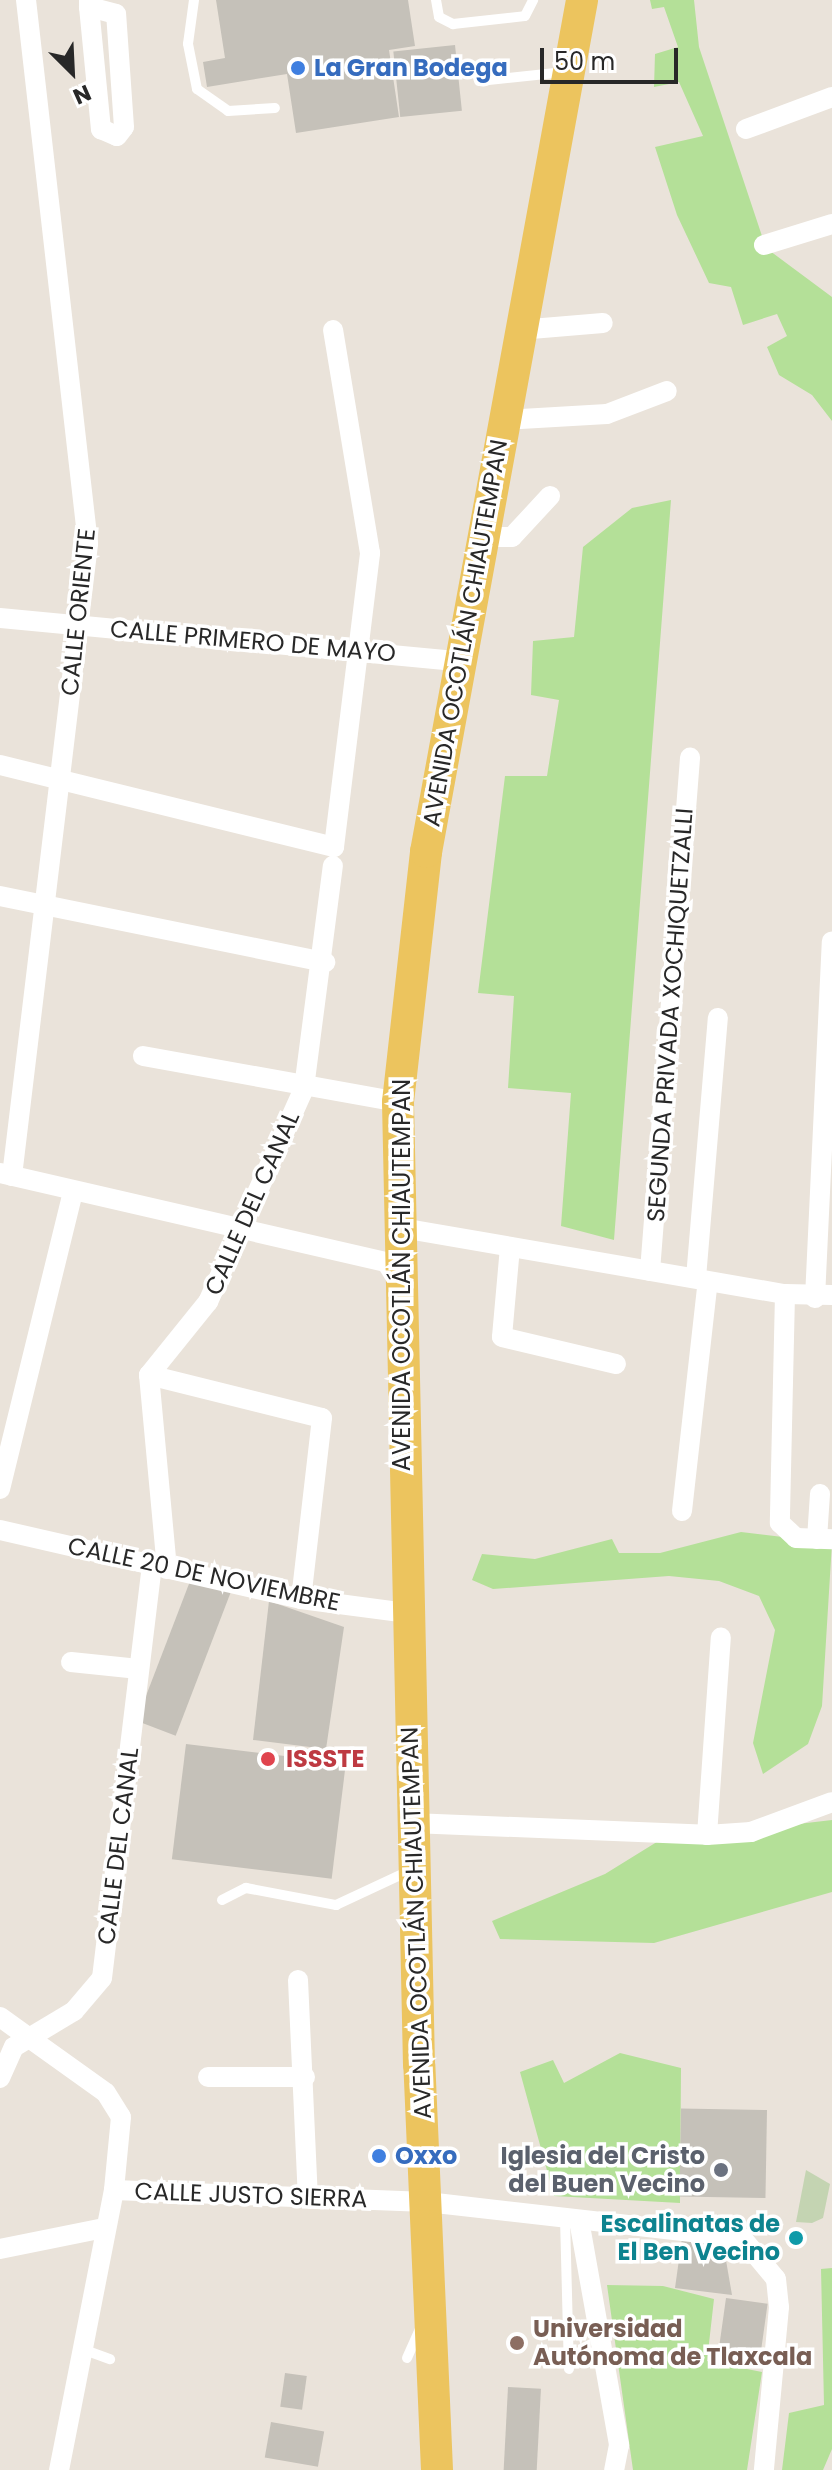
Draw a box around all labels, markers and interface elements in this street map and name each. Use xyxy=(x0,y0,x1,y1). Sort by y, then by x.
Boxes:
north arrow xyxy=(32,32,112,112)
scale bar xyxy=(544,32,682,82)
text: 50 m xyxy=(554,45,615,78)
place label: La Gran Bodega xyxy=(314,54,508,82)
marker: La Gran Bodega xyxy=(289,59,307,77)
text: N xyxy=(68,77,96,112)
street label: AVENIDA OCOTLÁN CHIAUTEMPAN xyxy=(417,437,513,829)
street label: CALLE ORIENTE xyxy=(55,527,101,697)
street label: CALLE PRIMERO DE MAYO xyxy=(109,614,397,668)
street label: SEGUNDA PRIVADA XOCHIQUETZALLI xyxy=(641,807,699,1223)
street label: AVENIDA OCOTLÁN CHIAUTEMPAN xyxy=(388,1079,416,1471)
street label: CALLE DEL CANAL xyxy=(199,1107,305,1299)
street label: CALLE 20 DE NOVIEMBRE xyxy=(65,1531,343,1617)
street label: AVENIDA OCOTLÁN CHIAUTEMPAN xyxy=(395,1726,437,2120)
place label: ISSSTE xyxy=(286,1745,365,1773)
street label: CALLE DEL CANAL xyxy=(92,1746,144,1946)
marker: ISSSTE xyxy=(257,1748,279,1770)
place label: Oxxo xyxy=(395,2142,457,2170)
place label: Iglesia del Cristo del Buen Vecino xyxy=(501,2142,705,2198)
marker: Oxxo xyxy=(370,2147,388,2165)
marker: Iglesia del Cristo del Buen Vecino xyxy=(712,2161,730,2179)
street label: CALLE JUSTO SIERRA xyxy=(134,2177,368,2213)
place label: Escalinatas de El Ben Vecino xyxy=(601,2210,780,2266)
marker: Escalinatas de El Ben Vecino xyxy=(787,2229,805,2247)
place label: Universidad Autónoma de Tlaxcala xyxy=(533,2315,812,2371)
marker: Universidad Autónoma de Tlaxcala xyxy=(508,2334,526,2352)

